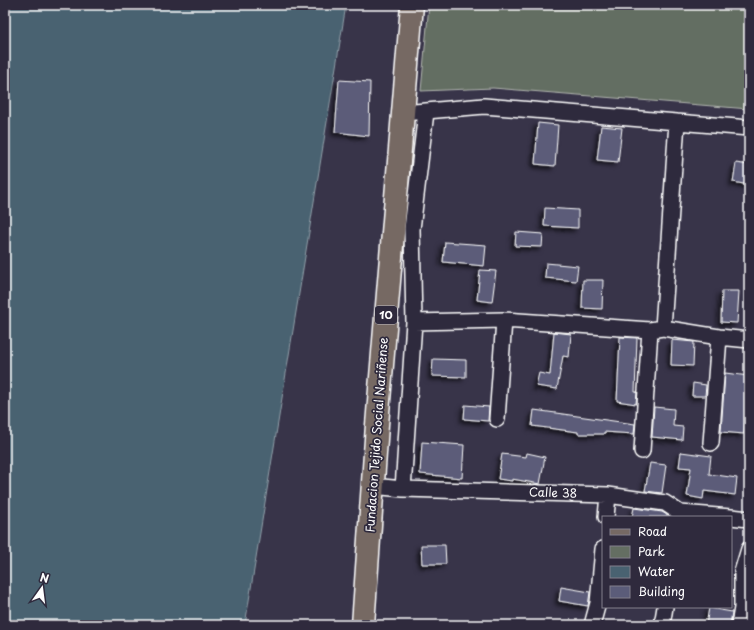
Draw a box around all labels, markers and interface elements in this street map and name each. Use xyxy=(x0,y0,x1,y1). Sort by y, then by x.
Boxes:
road number: 10 xyxy=(375,306,397,324)
street label: Fundacion Tejido Social Nariñense xyxy=(360,336,392,533)
street label: Calle 38 xyxy=(529,482,578,502)
legend xyxy=(602,516,732,608)
text: Road xyxy=(638,522,667,540)
text: Park xyxy=(638,542,665,560)
text: Water xyxy=(638,562,675,580)
north arrow xyxy=(22,568,62,608)
text: N xyxy=(38,569,51,587)
text: Building xyxy=(638,582,685,600)

